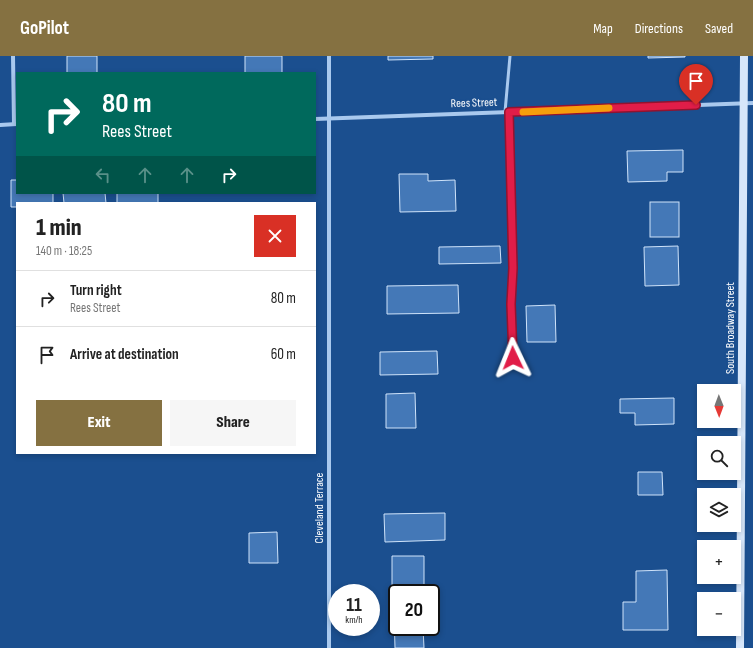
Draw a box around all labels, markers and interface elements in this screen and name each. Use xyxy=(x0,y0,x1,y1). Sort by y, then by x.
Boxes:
text: GoPilot xyxy=(20,17,69,40)
text: Map xyxy=(593,20,613,37)
text: Directions xyxy=(635,20,683,37)
text: Saved xyxy=(705,20,733,37)
pin xyxy=(679,64,713,105)
icon: arrive xyxy=(685,70,707,92)
text: 80 m xyxy=(102,87,151,120)
icon: right xyxy=(36,88,88,140)
street label: Rees Street xyxy=(450,95,498,111)
text: Rees Street xyxy=(102,121,172,142)
icon: left xyxy=(92,164,114,186)
icon: ahead xyxy=(134,164,156,186)
icon: ahead xyxy=(176,164,198,186)
icon: right xyxy=(218,164,240,186)
text: 1 min xyxy=(36,213,82,242)
button: close xyxy=(254,215,296,257)
text: 140 m · 18:25 xyxy=(36,243,92,259)
text: Turn right xyxy=(70,281,122,300)
street label: South Broadway Street xyxy=(723,282,738,374)
icon: right xyxy=(36,288,58,310)
text: 80 m xyxy=(271,289,296,308)
text: Rees Street xyxy=(70,300,120,316)
position arrow xyxy=(492,337,534,379)
icon: arrive xyxy=(36,344,58,366)
text: Arrive at destination xyxy=(70,345,179,364)
text: 60 m xyxy=(271,345,296,364)
north arrow xyxy=(697,384,741,428)
map controls xyxy=(697,384,741,636)
button: Exit xyxy=(36,400,162,446)
button: Share xyxy=(170,400,296,446)
button: search xyxy=(697,436,741,480)
street label: Cleveland Terrace xyxy=(312,472,327,543)
button: layers xyxy=(697,488,741,532)
button: + xyxy=(697,540,741,584)
speed limit sign: 20 xyxy=(388,584,440,636)
button: − xyxy=(697,592,741,636)
text: 11 xyxy=(346,593,362,617)
text: km/h xyxy=(345,614,363,626)

